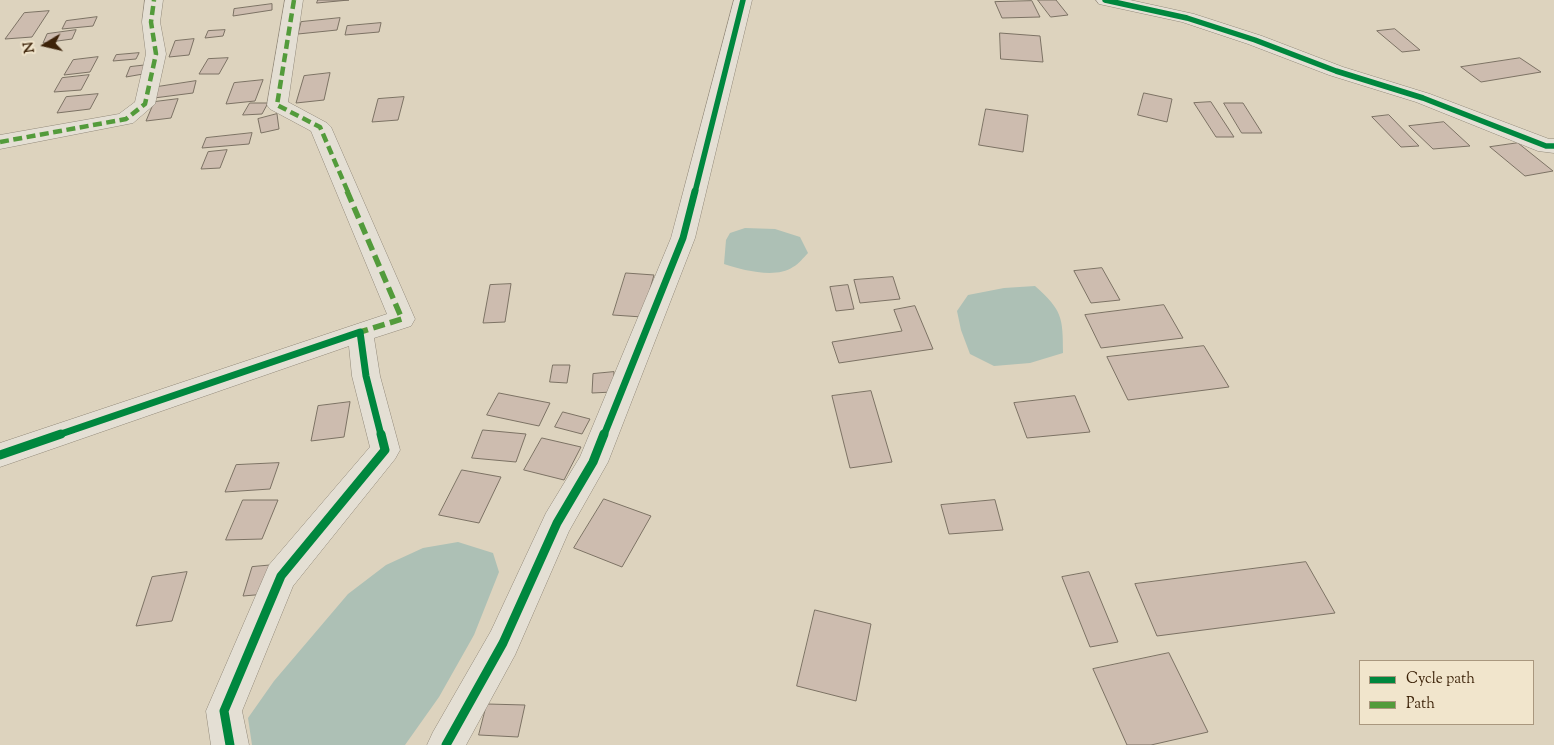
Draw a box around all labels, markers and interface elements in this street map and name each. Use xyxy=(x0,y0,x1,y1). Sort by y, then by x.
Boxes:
north arrow xyxy=(20,20,70,70)
text: N xyxy=(19,40,41,54)
legend xyxy=(1359,660,1534,725)
text: Cycle path xyxy=(1406,669,1475,690)
text: Path xyxy=(1406,694,1435,715)

